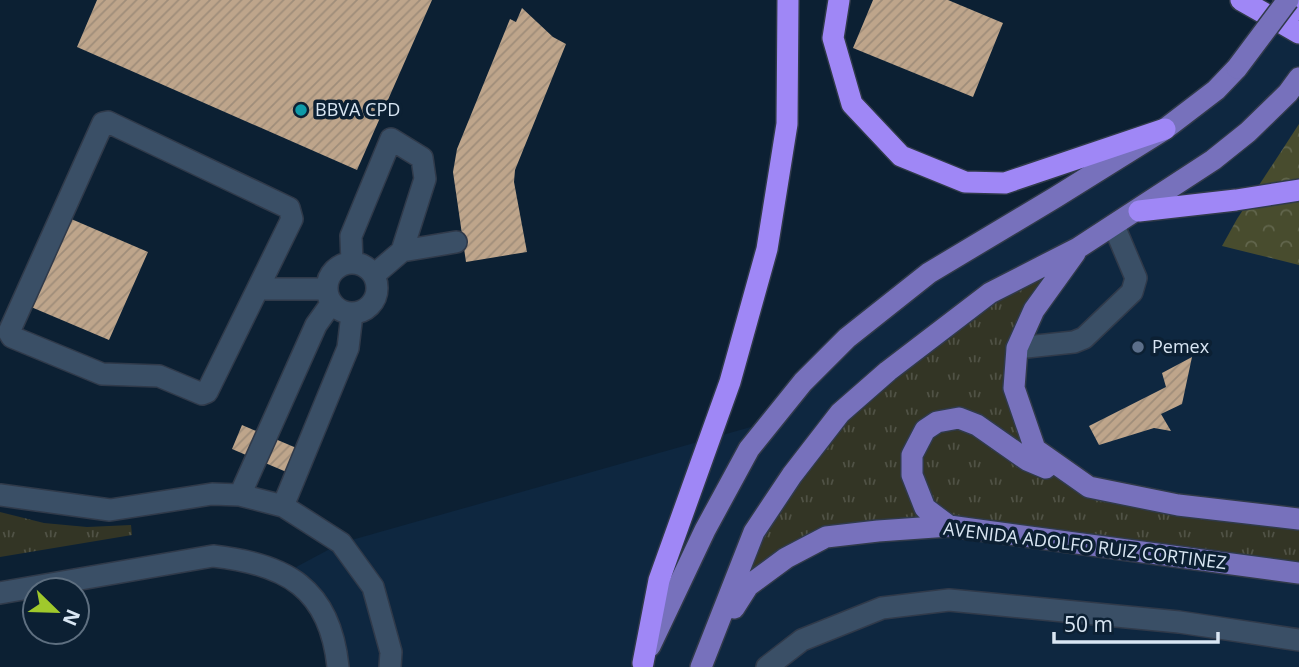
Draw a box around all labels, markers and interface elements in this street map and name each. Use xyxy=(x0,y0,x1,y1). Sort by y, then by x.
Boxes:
place label: BBVA CPD xyxy=(315,97,400,121)
marker: BBVA CPD xyxy=(293,102,309,118)
place label: Pemex xyxy=(1152,334,1210,358)
marker: Pemex xyxy=(1130,339,1146,355)
street label: AVENIDA ADOLFO RUIZ CORTINEZ xyxy=(942,516,1228,574)
north arrow xyxy=(21,576,91,646)
scale bar xyxy=(1054,600,1218,644)
text: N xyxy=(57,605,87,630)
text: 50 m xyxy=(1064,610,1113,638)

